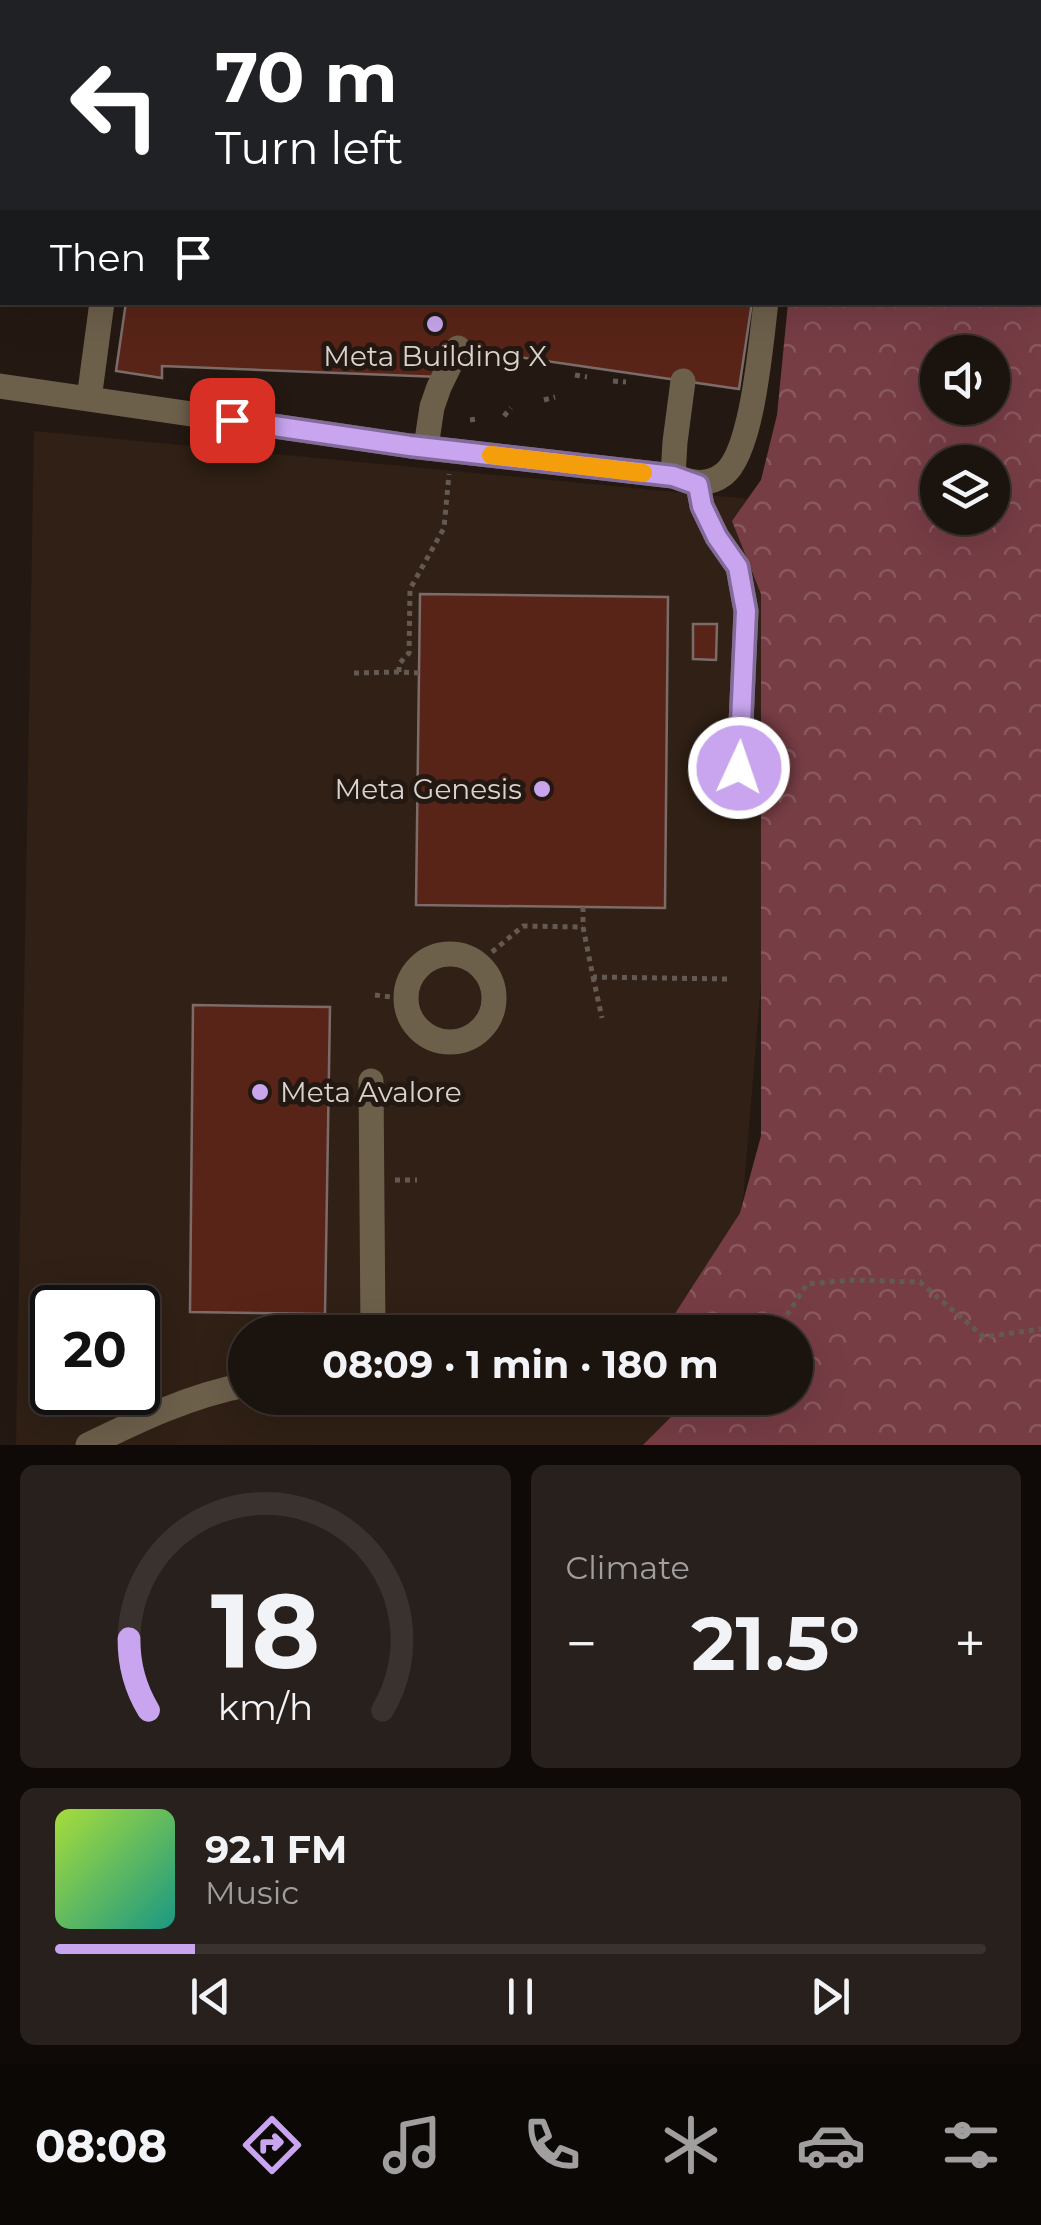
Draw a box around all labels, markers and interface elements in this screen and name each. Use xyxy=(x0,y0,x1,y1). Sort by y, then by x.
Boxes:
text: 70 m xyxy=(215,34,398,120)
icon: left xyxy=(50,40,180,170)
text: Turn left xyxy=(215,120,403,175)
icon: arrive xyxy=(166,230,221,285)
text: Then xyxy=(50,234,146,281)
marker: Meta Building X xyxy=(424,313,446,335)
map controls xyxy=(920,335,1010,535)
button: sound xyxy=(920,335,1010,425)
place label: Meta Building X xyxy=(323,339,547,373)
pin xyxy=(190,378,275,463)
icon: arrive xyxy=(205,393,260,448)
button: layers xyxy=(920,445,1010,535)
position arrow xyxy=(687,716,791,820)
place label: Meta Genesis xyxy=(334,772,522,806)
marker: Meta Genesis xyxy=(531,778,553,800)
place label: Meta Avalore xyxy=(280,1075,462,1109)
marker: Meta Avalore xyxy=(249,1081,271,1103)
speed limit sign: 20 xyxy=(30,1285,160,1415)
text: 08:09 · 1 min · 180 m xyxy=(322,1341,719,1388)
text: Climate xyxy=(566,1548,690,1587)
text: 18 xyxy=(211,1567,320,1694)
text: 21.5° xyxy=(691,1597,860,1689)
text: − xyxy=(566,1610,597,1677)
text: + xyxy=(954,1610,986,1677)
text: km/h xyxy=(218,1685,313,1729)
text: 92.1 FM xyxy=(205,1826,347,1873)
text: Music xyxy=(205,1873,299,1912)
icon: previous xyxy=(183,1969,238,2024)
icon: pause xyxy=(493,1969,548,2024)
icon: next xyxy=(803,1969,858,2024)
icon: directions xyxy=(237,2110,307,2180)
icon: music xyxy=(377,2110,447,2180)
icon: phone xyxy=(517,2110,587,2180)
icon: climate xyxy=(656,2110,726,2180)
icon: car xyxy=(796,2110,866,2180)
icon: filters xyxy=(936,2110,1006,2180)
text: 08:08 xyxy=(35,2118,167,2173)

